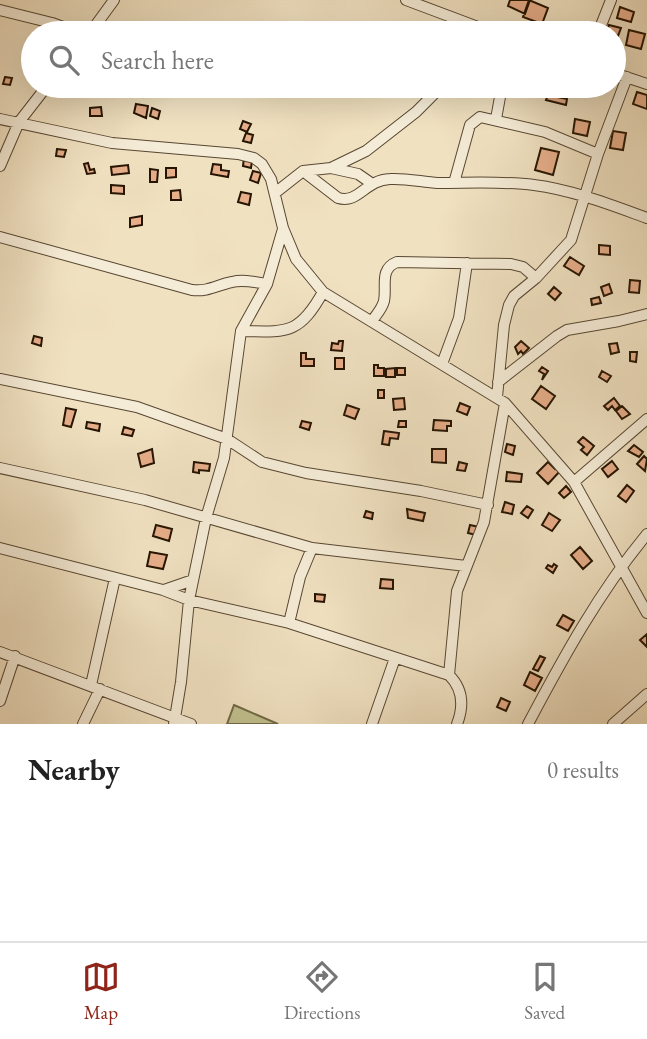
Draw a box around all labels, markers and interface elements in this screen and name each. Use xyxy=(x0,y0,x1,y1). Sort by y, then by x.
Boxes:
search box xyxy=(21,21,626,98)
icon: search xyxy=(45,41,83,79)
text: Search here xyxy=(101,43,214,77)
text: Nearby xyxy=(28,750,120,789)
text: 0 results xyxy=(547,755,619,785)
tab: Map xyxy=(82,958,120,1025)
tab: Directions xyxy=(284,958,360,1025)
tab: Saved xyxy=(524,958,565,1025)

